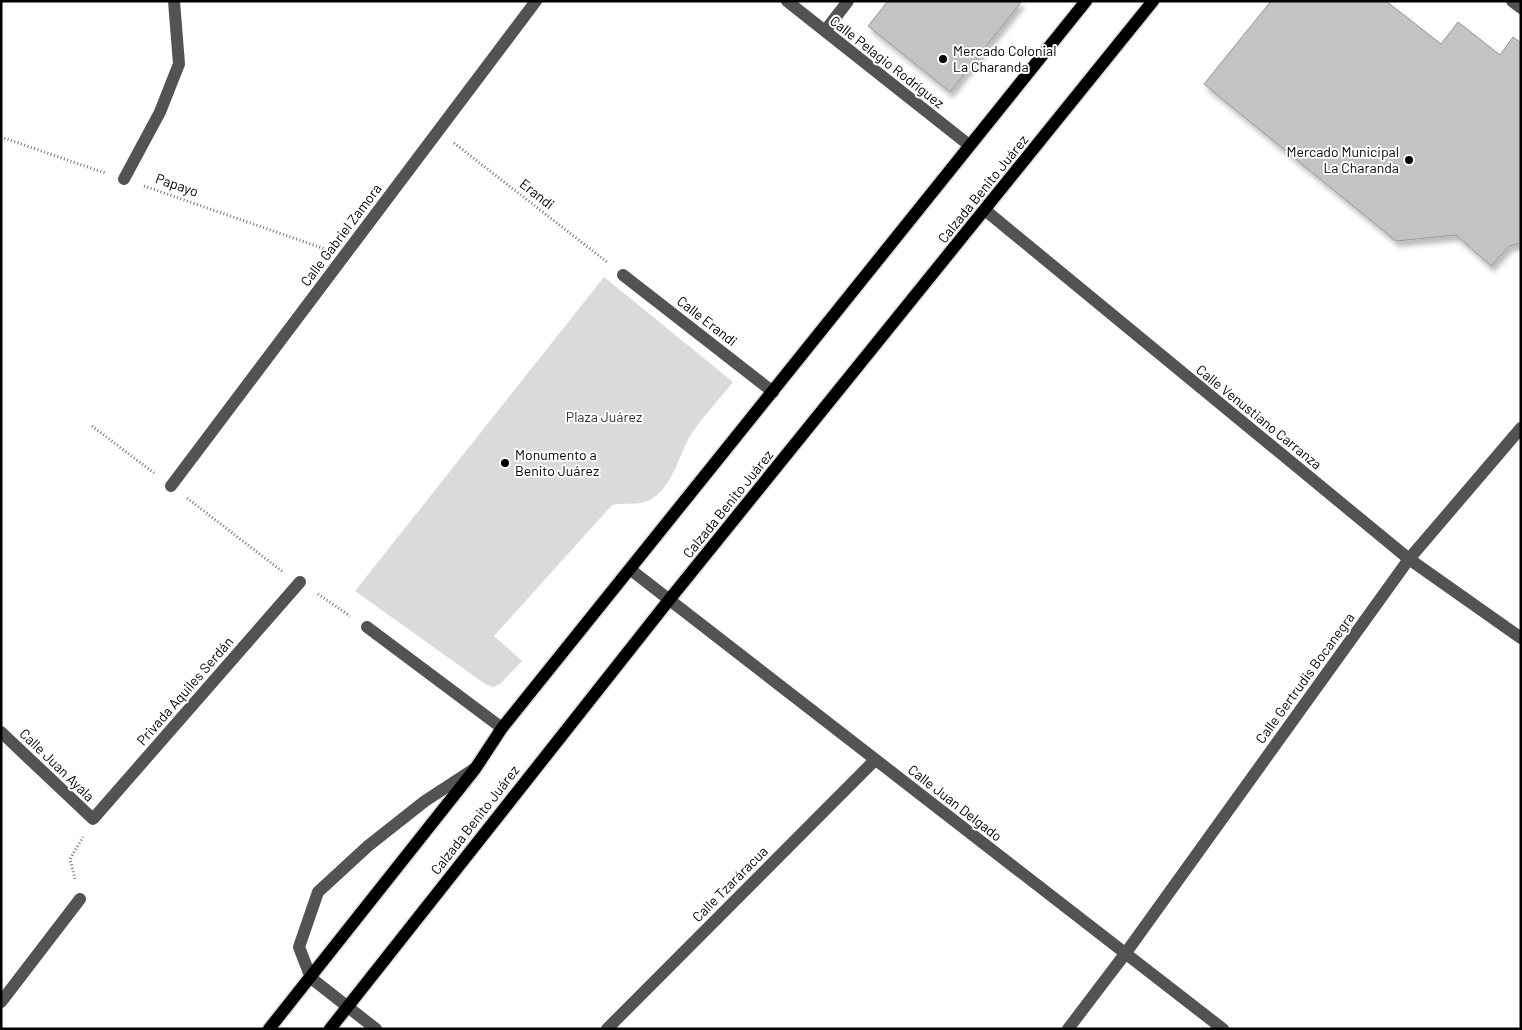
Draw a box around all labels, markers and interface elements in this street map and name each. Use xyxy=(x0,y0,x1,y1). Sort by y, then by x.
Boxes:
street label: Calle Pelagio Rodríguez xyxy=(827,12,948,111)
place label: Mercado Colonial La Charanda xyxy=(953,42,1056,75)
marker: Mercado Colonial La Charanda xyxy=(937,53,949,65)
street label: Calzada Benito Juárez xyxy=(934,131,1031,246)
place label: Mercado Municipal La Charanda xyxy=(1286,143,1399,176)
marker: Mercado Municipal La Charanda xyxy=(1403,154,1415,166)
street label: Papayo xyxy=(154,169,201,200)
street label: Erandi xyxy=(517,175,558,212)
street label: Calle Gabriel Zamora xyxy=(297,180,385,289)
street label: Calle Erandi xyxy=(674,292,741,349)
street label: Calle Venustiano Carranza xyxy=(1193,361,1325,472)
park label: Plaza Juárez xyxy=(566,408,642,425)
place label: Monumento a Benito Juárez xyxy=(515,446,599,479)
street label: Calzada Benito Juárez xyxy=(679,446,776,561)
marker: Monumento a Benito Juárez xyxy=(499,457,511,469)
street label: Calle Gertrudis Bocanegra xyxy=(1251,609,1358,746)
street label: Privada Aquiles Serdán xyxy=(133,633,236,748)
street label: Calle Juan Ayala xyxy=(16,725,98,805)
street label: Calle Juan Delgado xyxy=(905,761,1006,845)
street label: Calzada Benito Juárez xyxy=(427,762,523,878)
street label: Calle Tzaráracua xyxy=(688,842,771,925)

